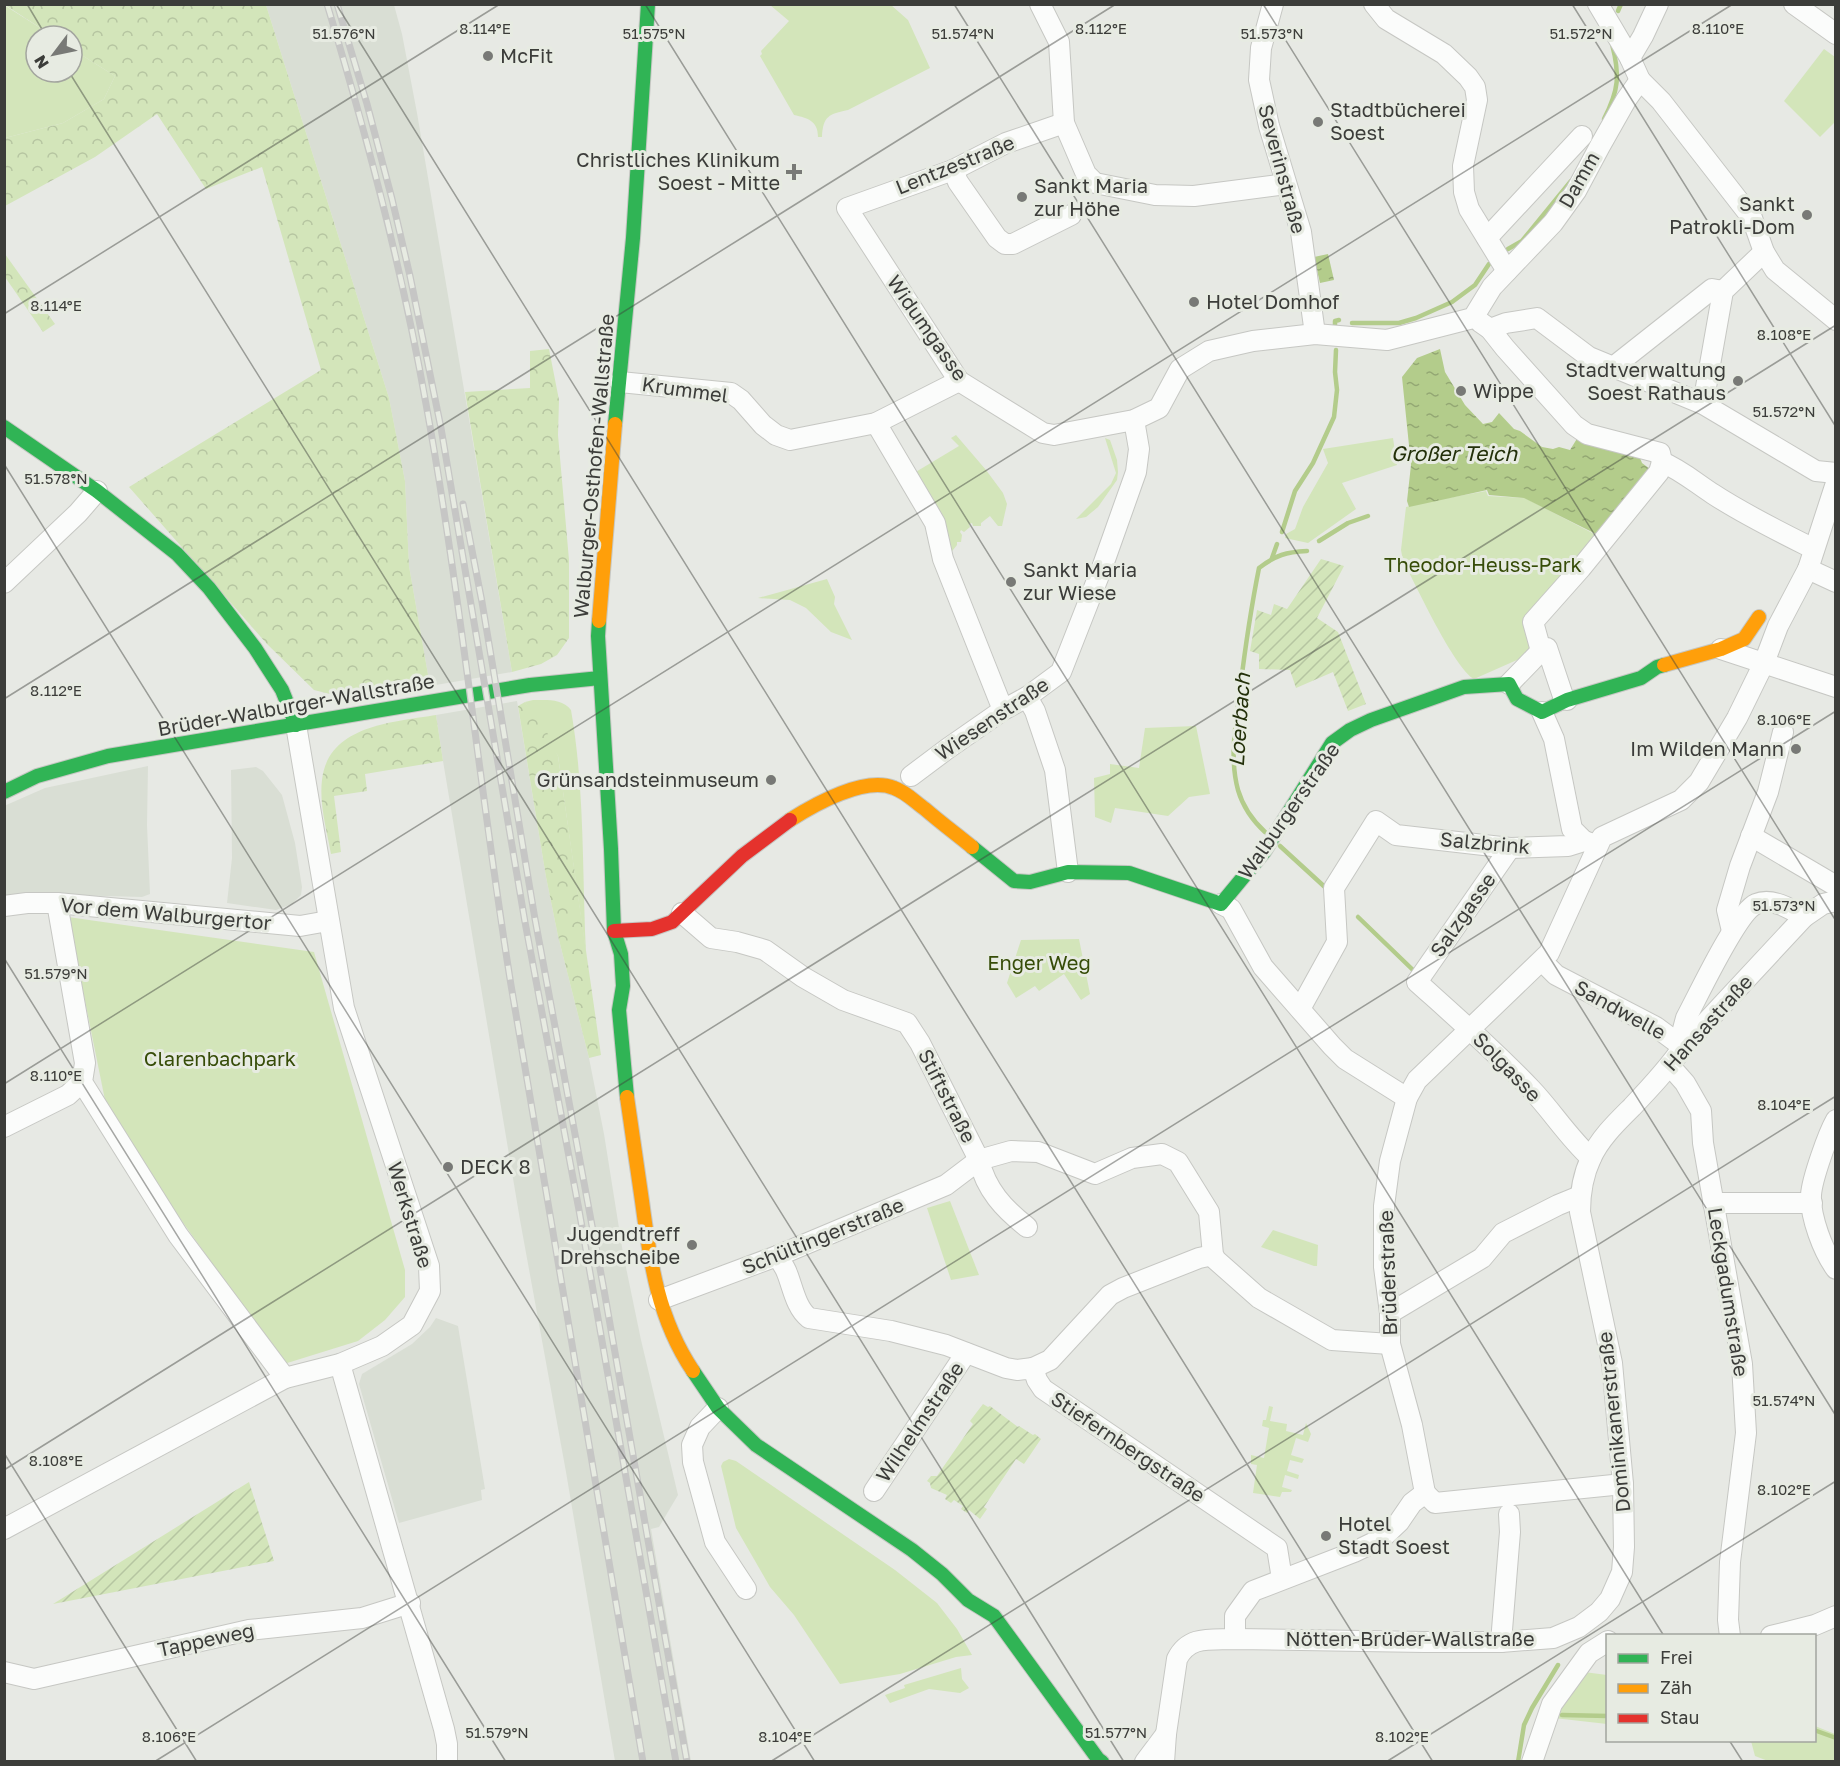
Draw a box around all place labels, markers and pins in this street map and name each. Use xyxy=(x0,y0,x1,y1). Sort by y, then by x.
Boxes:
place label: McFit xyxy=(500,43,553,67)
marker: McFit xyxy=(481,49,495,63)
place label: Stadtbücherei Soest xyxy=(1330,97,1466,144)
marker: Stadtbücherei Soest xyxy=(1311,115,1325,129)
place label: Christliches Klinikum Soest - Mitte xyxy=(576,147,780,194)
marker: Christliches Klinikum Soest - Mitte xyxy=(785,163,803,181)
place label: Sankt Maria zur Höhe xyxy=(1034,173,1148,220)
marker: Sankt Maria zur Höhe xyxy=(1015,190,1029,204)
place label: Sankt Patrokli-Dom xyxy=(1669,191,1795,238)
marker: Sankt Patrokli-Dom xyxy=(1800,208,1814,222)
place label: Hotel Domhof xyxy=(1206,289,1339,313)
marker: Hotel Domhof xyxy=(1187,295,1201,309)
place label: Stadtverwaltung Soest Rathaus xyxy=(1565,357,1726,404)
marker: Stadtverwaltung Soest Rathaus xyxy=(1731,374,1745,388)
place label: Wippe xyxy=(1473,378,1534,402)
marker: Wippe xyxy=(1454,384,1468,398)
place label: Sankt Maria zur Wiese xyxy=(1023,557,1137,604)
marker: Sankt Maria zur Wiese xyxy=(1004,575,1018,589)
place label: Im Wilden Mann xyxy=(1630,736,1784,760)
marker: Im Wilden Mann xyxy=(1789,742,1803,756)
place label: Grünsandsteinmuseum xyxy=(537,767,759,791)
marker: Grünsandsteinmuseum xyxy=(764,773,778,787)
place label: DECK 8 xyxy=(460,1154,531,1178)
marker: DECK 8 xyxy=(441,1160,455,1174)
place label: Jugendtreff Drehscheibe xyxy=(560,1221,680,1268)
marker: Jugendtreff Drehscheibe xyxy=(685,1238,699,1252)
place label: Hotel Stadt Soest xyxy=(1338,1511,1450,1558)
marker: Hotel Stadt Soest xyxy=(1319,1529,1333,1543)

